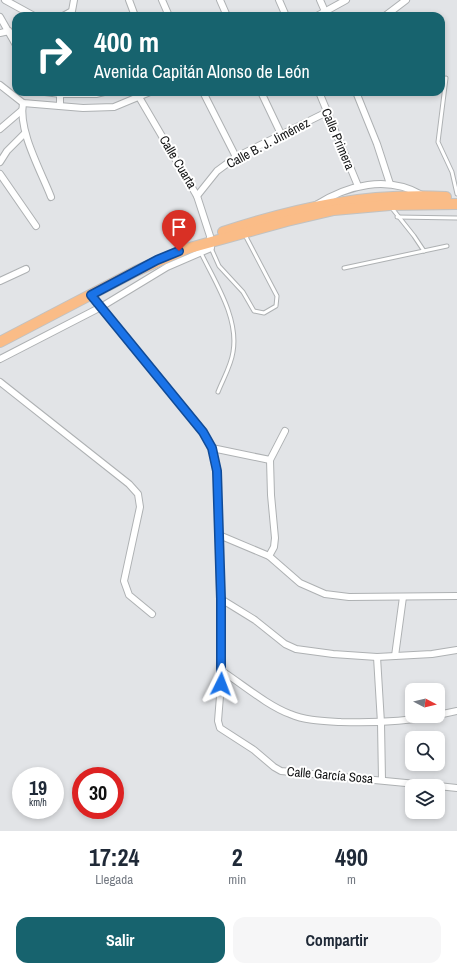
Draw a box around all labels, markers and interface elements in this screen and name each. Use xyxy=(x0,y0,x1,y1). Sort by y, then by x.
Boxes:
text: 400 m xyxy=(94,23,159,61)
icon: right xyxy=(28,28,80,80)
text: Avenida Capitán Alonso de León xyxy=(94,59,310,84)
street label: Calle Primera xyxy=(317,106,359,172)
street label: Calle B. J. Jiménez xyxy=(223,114,313,172)
street label: Calle Cuarta xyxy=(155,132,201,192)
pin xyxy=(162,210,196,251)
icon: arrive xyxy=(168,216,190,238)
position arrow xyxy=(200,663,242,705)
north arrow xyxy=(405,683,445,723)
map controls xyxy=(405,683,445,819)
button: search xyxy=(405,731,445,771)
street label: Calle García Sosa xyxy=(286,763,374,787)
speed limit sign: 30 xyxy=(72,767,124,819)
text: 19 xyxy=(29,774,47,801)
button: layers xyxy=(405,779,445,819)
text: km/h xyxy=(29,796,47,809)
text: 17:24 xyxy=(89,841,139,873)
text: 2 xyxy=(232,841,243,873)
text: 490 xyxy=(335,841,368,873)
text: Llegada xyxy=(95,871,133,888)
text: min xyxy=(228,871,246,888)
text: m xyxy=(347,871,356,888)
button: Salir xyxy=(16,917,225,963)
button: Compartir xyxy=(233,917,441,963)

